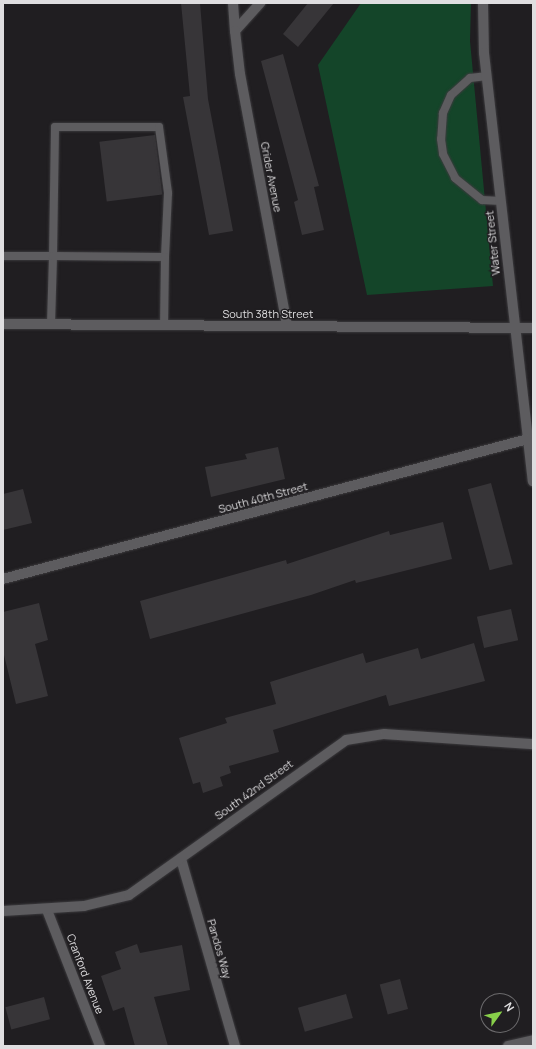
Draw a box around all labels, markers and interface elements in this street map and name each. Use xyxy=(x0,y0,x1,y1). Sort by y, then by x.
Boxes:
street label: Grider Avenue xyxy=(258,141,284,213)
street label: Water Street xyxy=(483,210,503,276)
street label: South 38th Street xyxy=(223,307,313,321)
street label: South 40th Street xyxy=(217,480,309,516)
street label: South 42nd Street xyxy=(212,757,296,823)
street label: Pandos Way xyxy=(204,918,234,980)
street label: Cranford Avenue xyxy=(64,932,106,1016)
north arrow xyxy=(480,993,520,1033)
text: N xyxy=(501,999,518,1014)

